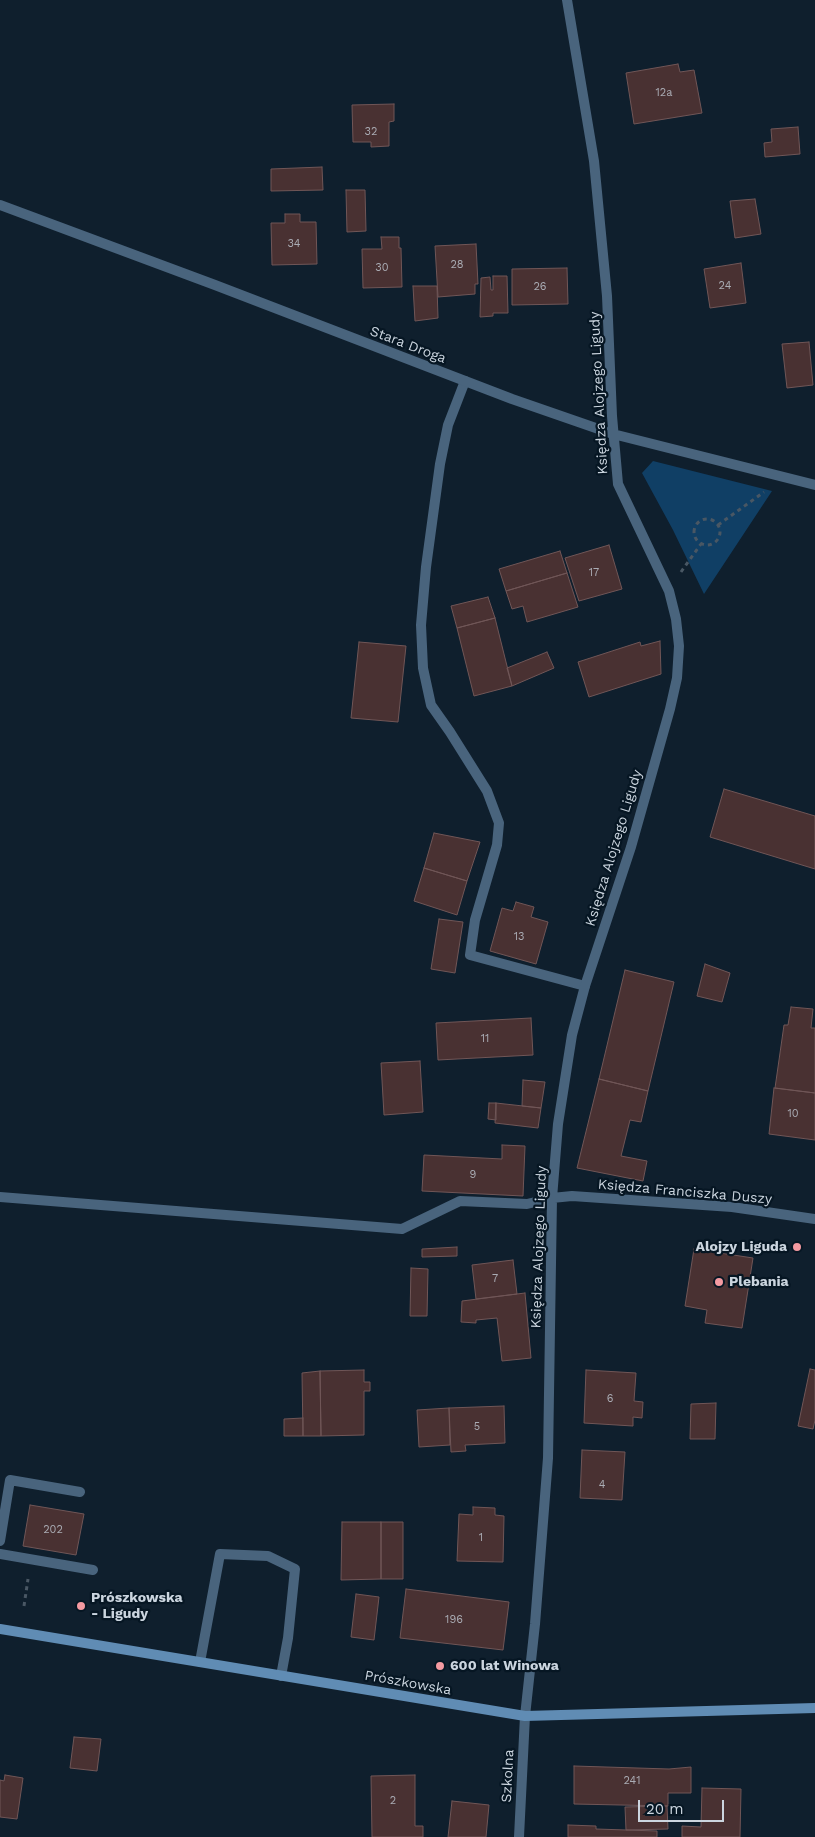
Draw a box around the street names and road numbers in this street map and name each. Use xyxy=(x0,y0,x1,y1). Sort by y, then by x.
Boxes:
street label: Księdza Alojzego Ligudy xyxy=(586,311,612,475)
street label: Stara Droga xyxy=(368,323,448,367)
street label: Księdza Alojzego Ligudy xyxy=(582,768,646,928)
street label: Księdza Alojzego Ligudy xyxy=(528,1165,550,1329)
street label: Księdza Franciszka Duszy xyxy=(597,1176,773,1208)
street label: Prószkowska xyxy=(363,1667,453,1699)
street label: Szkolna xyxy=(498,1749,518,1803)

